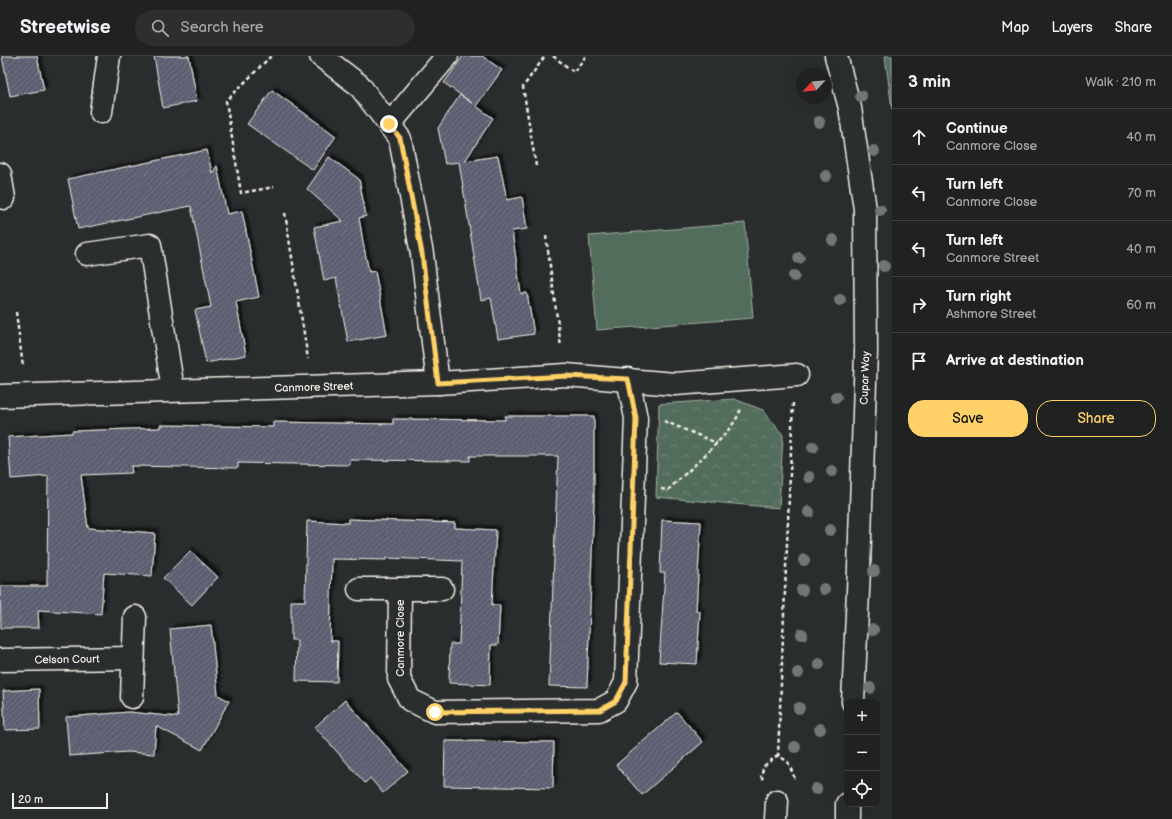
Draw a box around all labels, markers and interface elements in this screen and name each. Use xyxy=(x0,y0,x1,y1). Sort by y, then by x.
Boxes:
search box xyxy=(135,10,415,46)
text: Streetwise xyxy=(20,16,111,39)
icon: search xyxy=(149,17,171,39)
text: Search here xyxy=(181,18,264,37)
text: Map xyxy=(1001,19,1029,36)
text: Layers xyxy=(1051,19,1093,36)
text: Share xyxy=(1115,19,1152,36)
north arrow xyxy=(796,68,832,104)
text: 3 min xyxy=(908,72,951,92)
text: Walk · 210 m xyxy=(1085,74,1156,90)
route end xyxy=(380,115,398,133)
text: Continue xyxy=(946,119,1008,138)
icon: ahead xyxy=(908,126,930,148)
text: 40 m xyxy=(1126,129,1156,145)
text: Canmore Close xyxy=(946,138,1037,154)
text: Turn left xyxy=(946,175,1003,194)
icon: left xyxy=(908,182,930,204)
text: 70 m xyxy=(1128,185,1156,201)
text: Canmore Close xyxy=(946,194,1037,210)
text: Turn left xyxy=(946,231,1003,250)
icon: left xyxy=(908,238,930,260)
text: 40 m xyxy=(1126,241,1156,257)
text: Canmore Street xyxy=(946,250,1039,266)
text: Turn right xyxy=(946,287,1011,306)
icon: right xyxy=(908,294,930,316)
text: 60 m xyxy=(1126,297,1156,313)
text: Ashmore Street xyxy=(946,306,1036,322)
icon: arrive xyxy=(908,350,930,372)
street label: Cupar Way xyxy=(858,351,872,405)
text: Arrive at destination xyxy=(946,351,1084,370)
street label: Canmore Street xyxy=(274,379,354,394)
button: Save xyxy=(908,400,1028,437)
button: Share xyxy=(1036,400,1156,437)
street label: Canmore Close xyxy=(394,599,407,677)
street label: Celson Court xyxy=(34,652,100,666)
map controls xyxy=(844,699,880,807)
button: + xyxy=(844,699,880,735)
route start xyxy=(426,703,444,721)
button: − xyxy=(844,735,880,771)
button: locate xyxy=(844,771,880,807)
scale bar xyxy=(12,791,108,810)
text: 20 m xyxy=(18,793,43,806)

